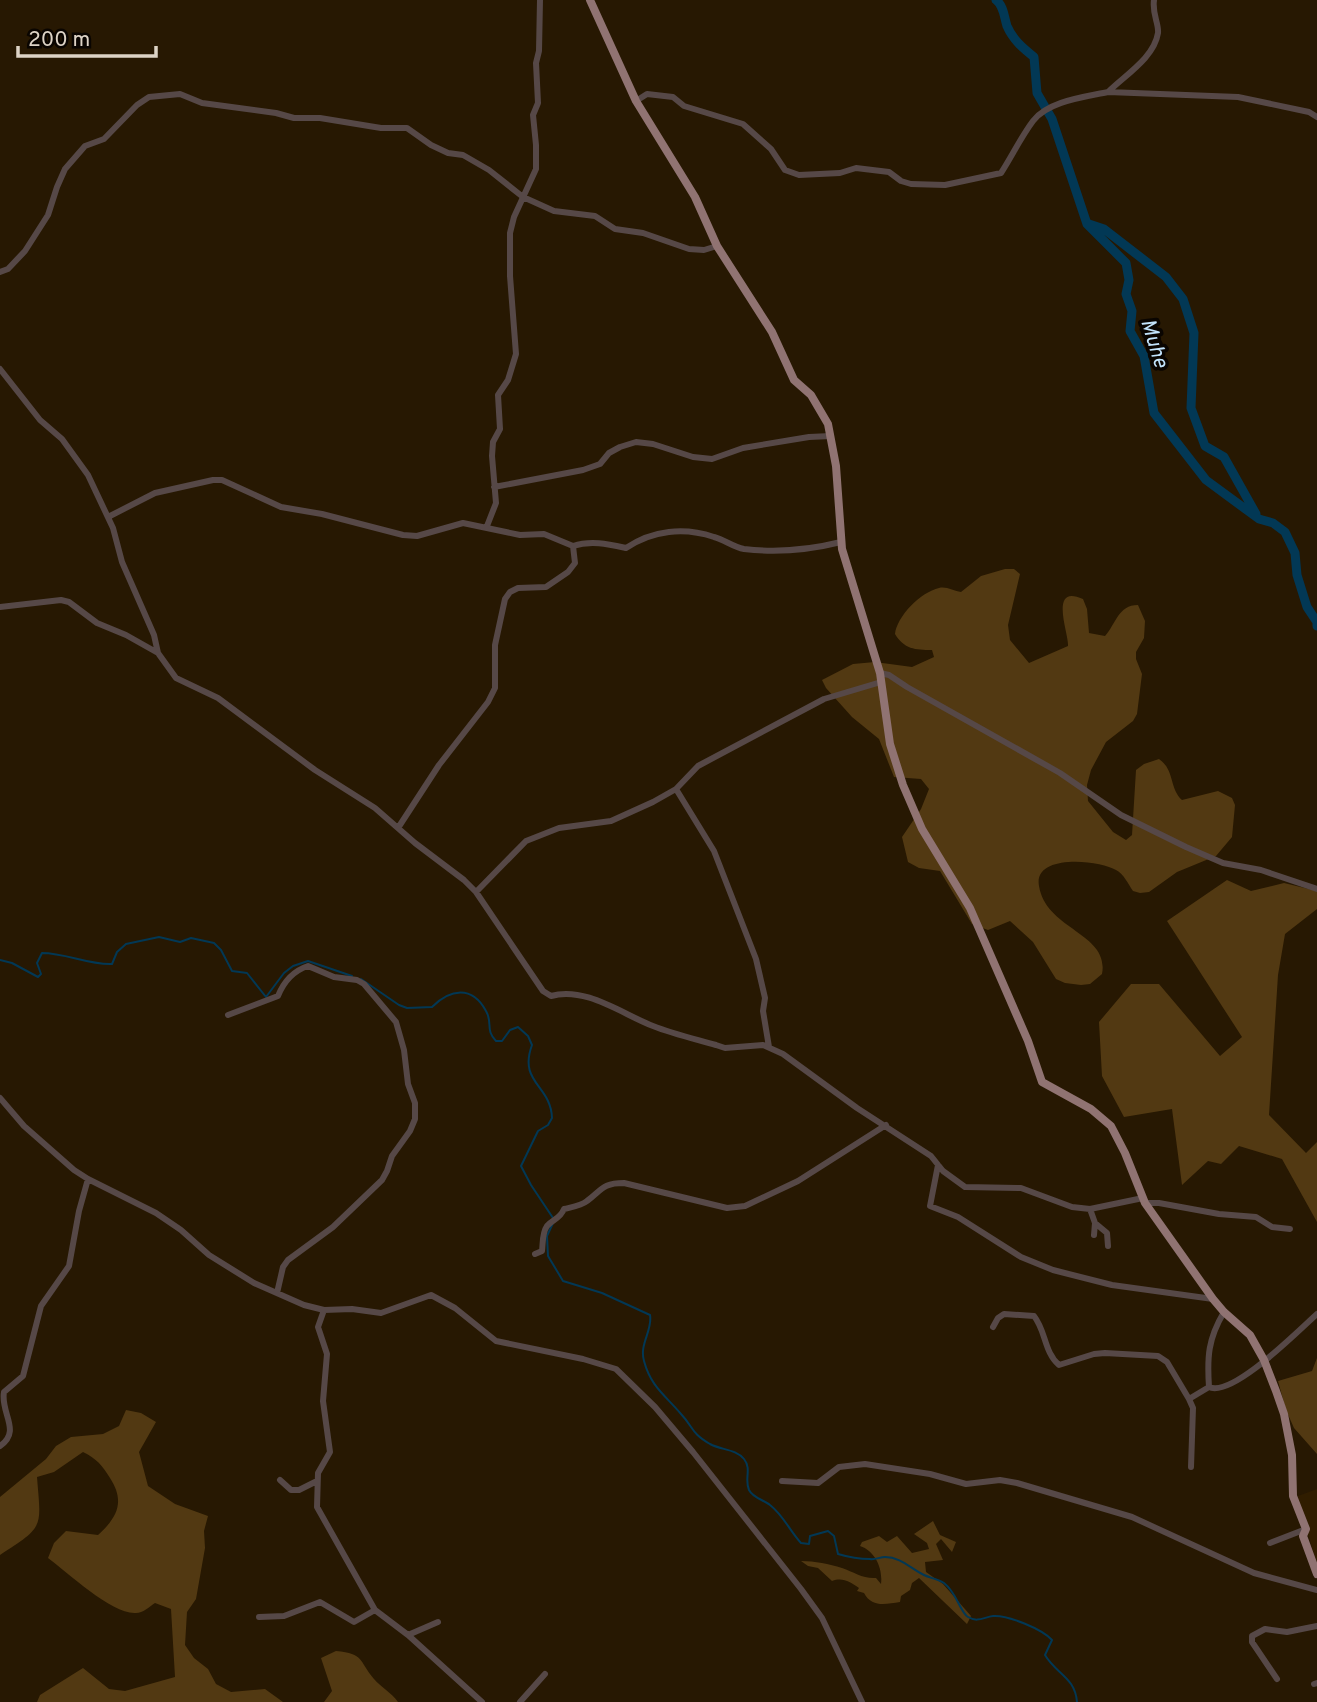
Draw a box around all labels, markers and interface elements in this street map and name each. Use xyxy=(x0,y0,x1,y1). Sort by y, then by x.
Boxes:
scale bar xyxy=(18,14,156,58)
text: 200 m xyxy=(28,27,90,54)
water label: Muhe xyxy=(1133,316,1174,372)

